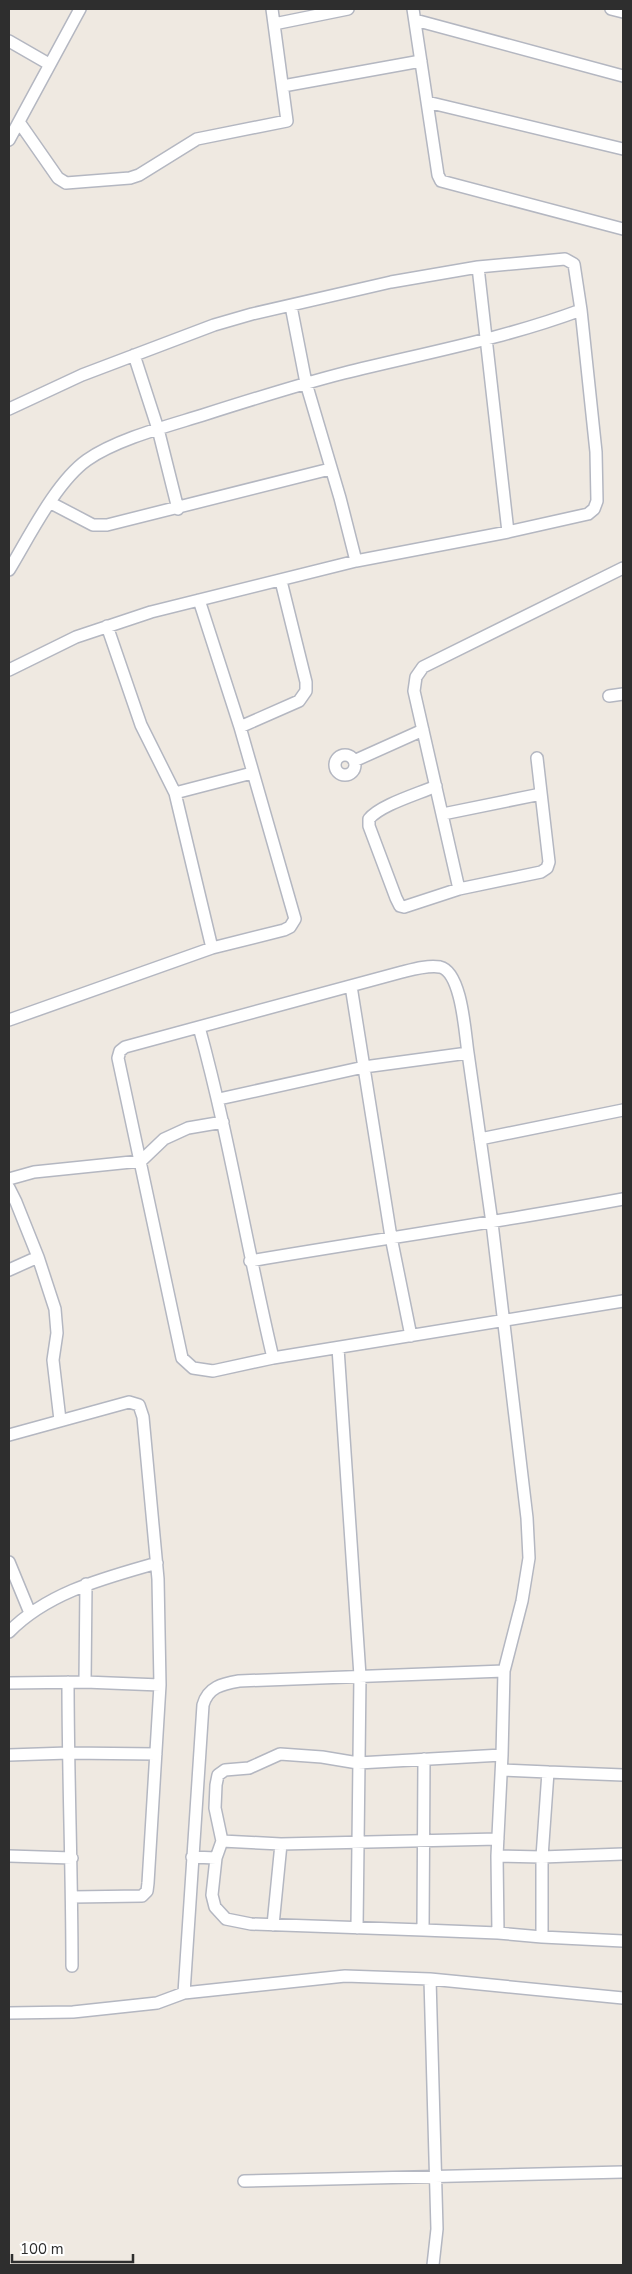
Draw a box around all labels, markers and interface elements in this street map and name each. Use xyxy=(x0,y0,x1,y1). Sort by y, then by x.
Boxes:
scale bar xyxy=(12,2232,134,2264)
text: 100 m xyxy=(20,2239,64,2259)

